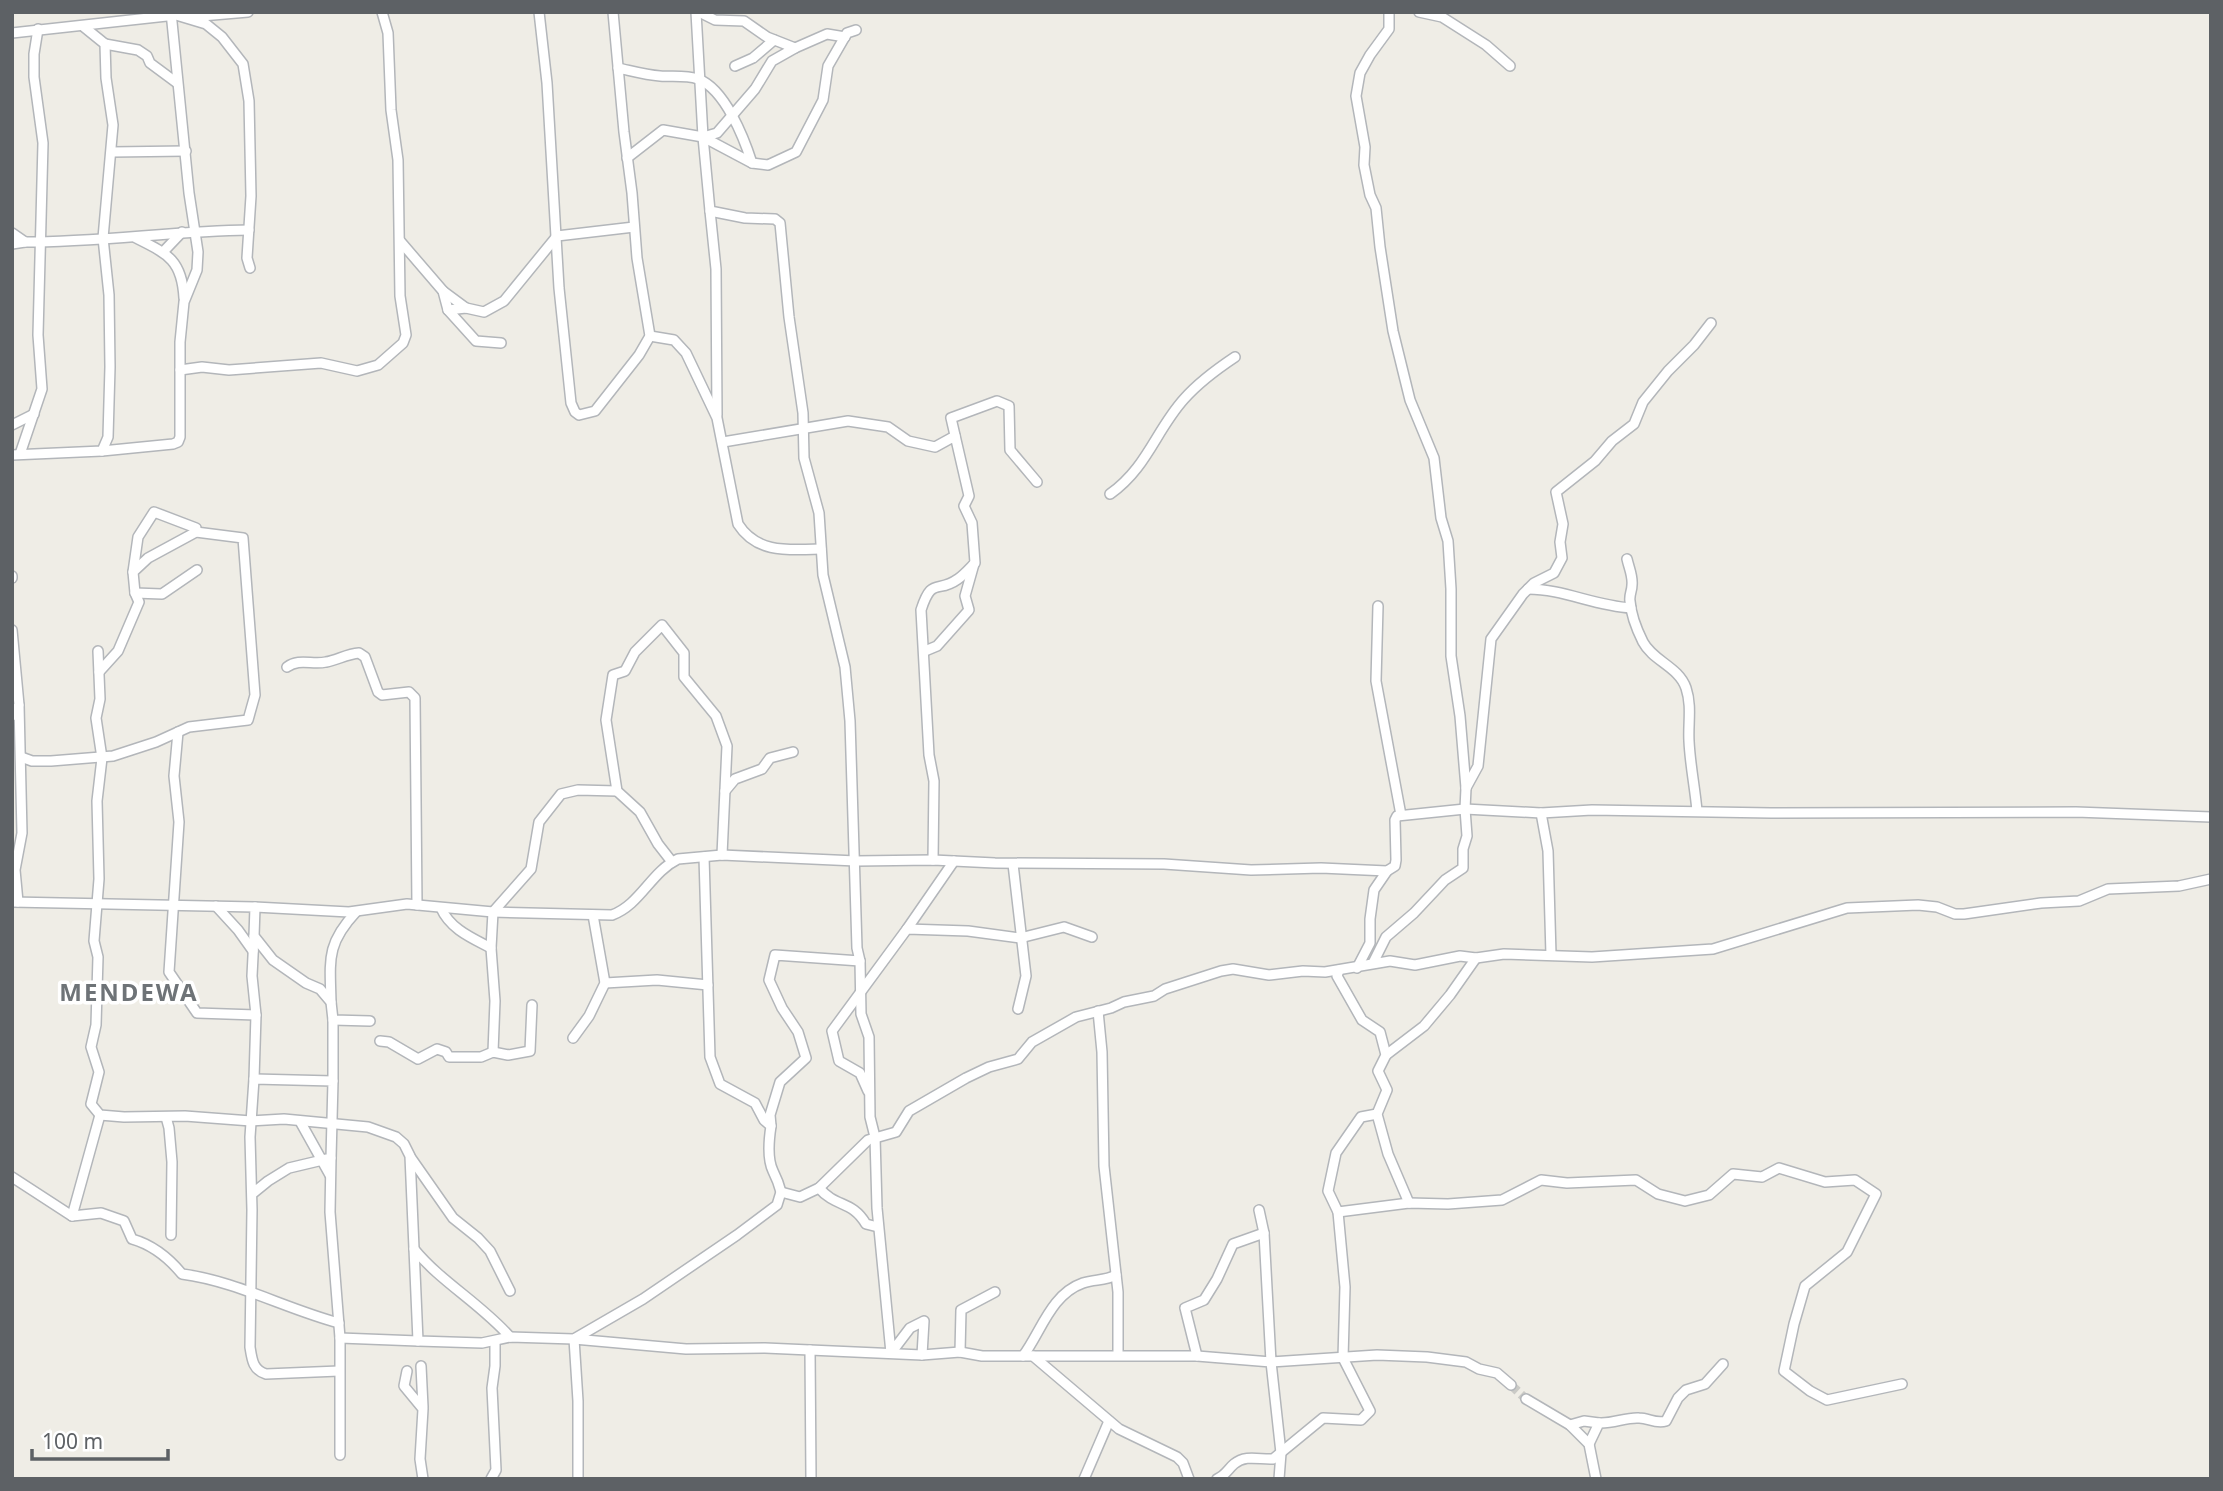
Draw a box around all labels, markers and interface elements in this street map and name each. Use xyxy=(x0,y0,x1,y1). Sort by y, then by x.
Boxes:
district label: MENDEWA xyxy=(59,975,199,1008)
scale bar xyxy=(32,1418,168,1462)
text: 100 m xyxy=(42,1427,103,1455)

